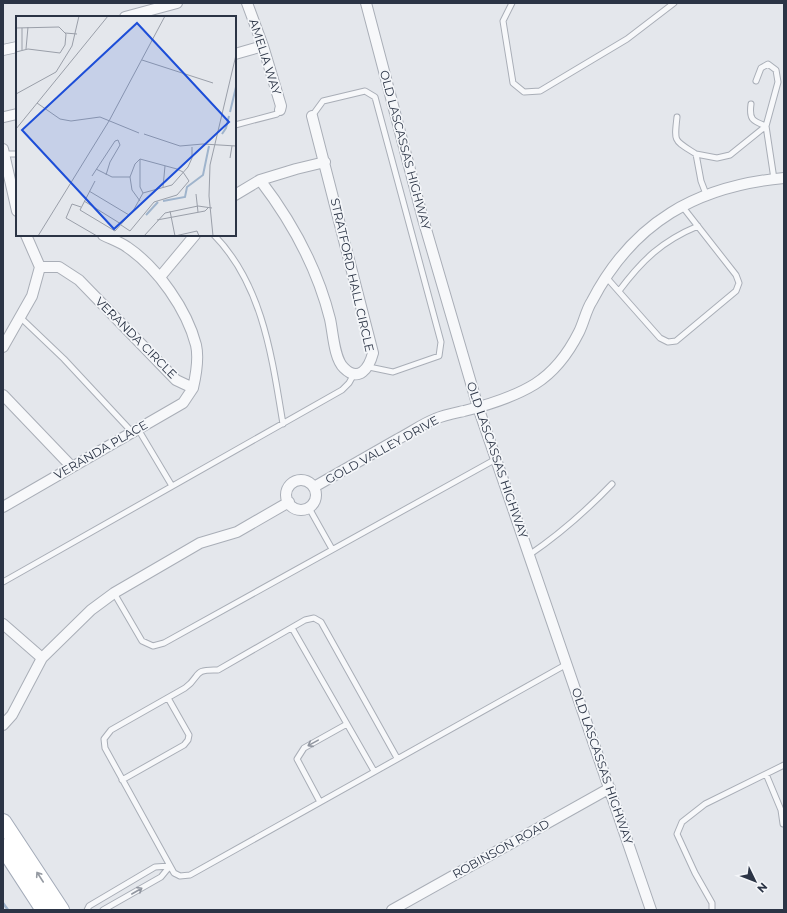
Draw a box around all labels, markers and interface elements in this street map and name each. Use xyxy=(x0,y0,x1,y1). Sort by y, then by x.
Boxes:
inset map xyxy=(16,16,236,236)
street label: AMELIA WAY xyxy=(246,17,285,97)
street label: OLD LASCASSAS HIGHWAY xyxy=(377,68,434,232)
street label: STRATFORD HALL CIRCLE xyxy=(327,197,377,353)
street label: VERANDA CIRCLE xyxy=(92,294,180,382)
street label: OLD LASCASSAS HIGHWAY xyxy=(464,379,532,541)
street label: GOLD VALLEY DRIVE xyxy=(323,412,441,487)
street label: VERANDA PLACE xyxy=(51,417,150,482)
street label: OLD LASCASSAS HIGHWAY xyxy=(569,685,637,847)
one-way arrow xyxy=(307,740,319,748)
street label: ROBINSON ROAD xyxy=(450,816,552,881)
north arrow xyxy=(735,861,775,901)
one-way arrow xyxy=(35,872,44,883)
text: N xyxy=(754,880,770,896)
one-way arrow xyxy=(131,886,143,894)

